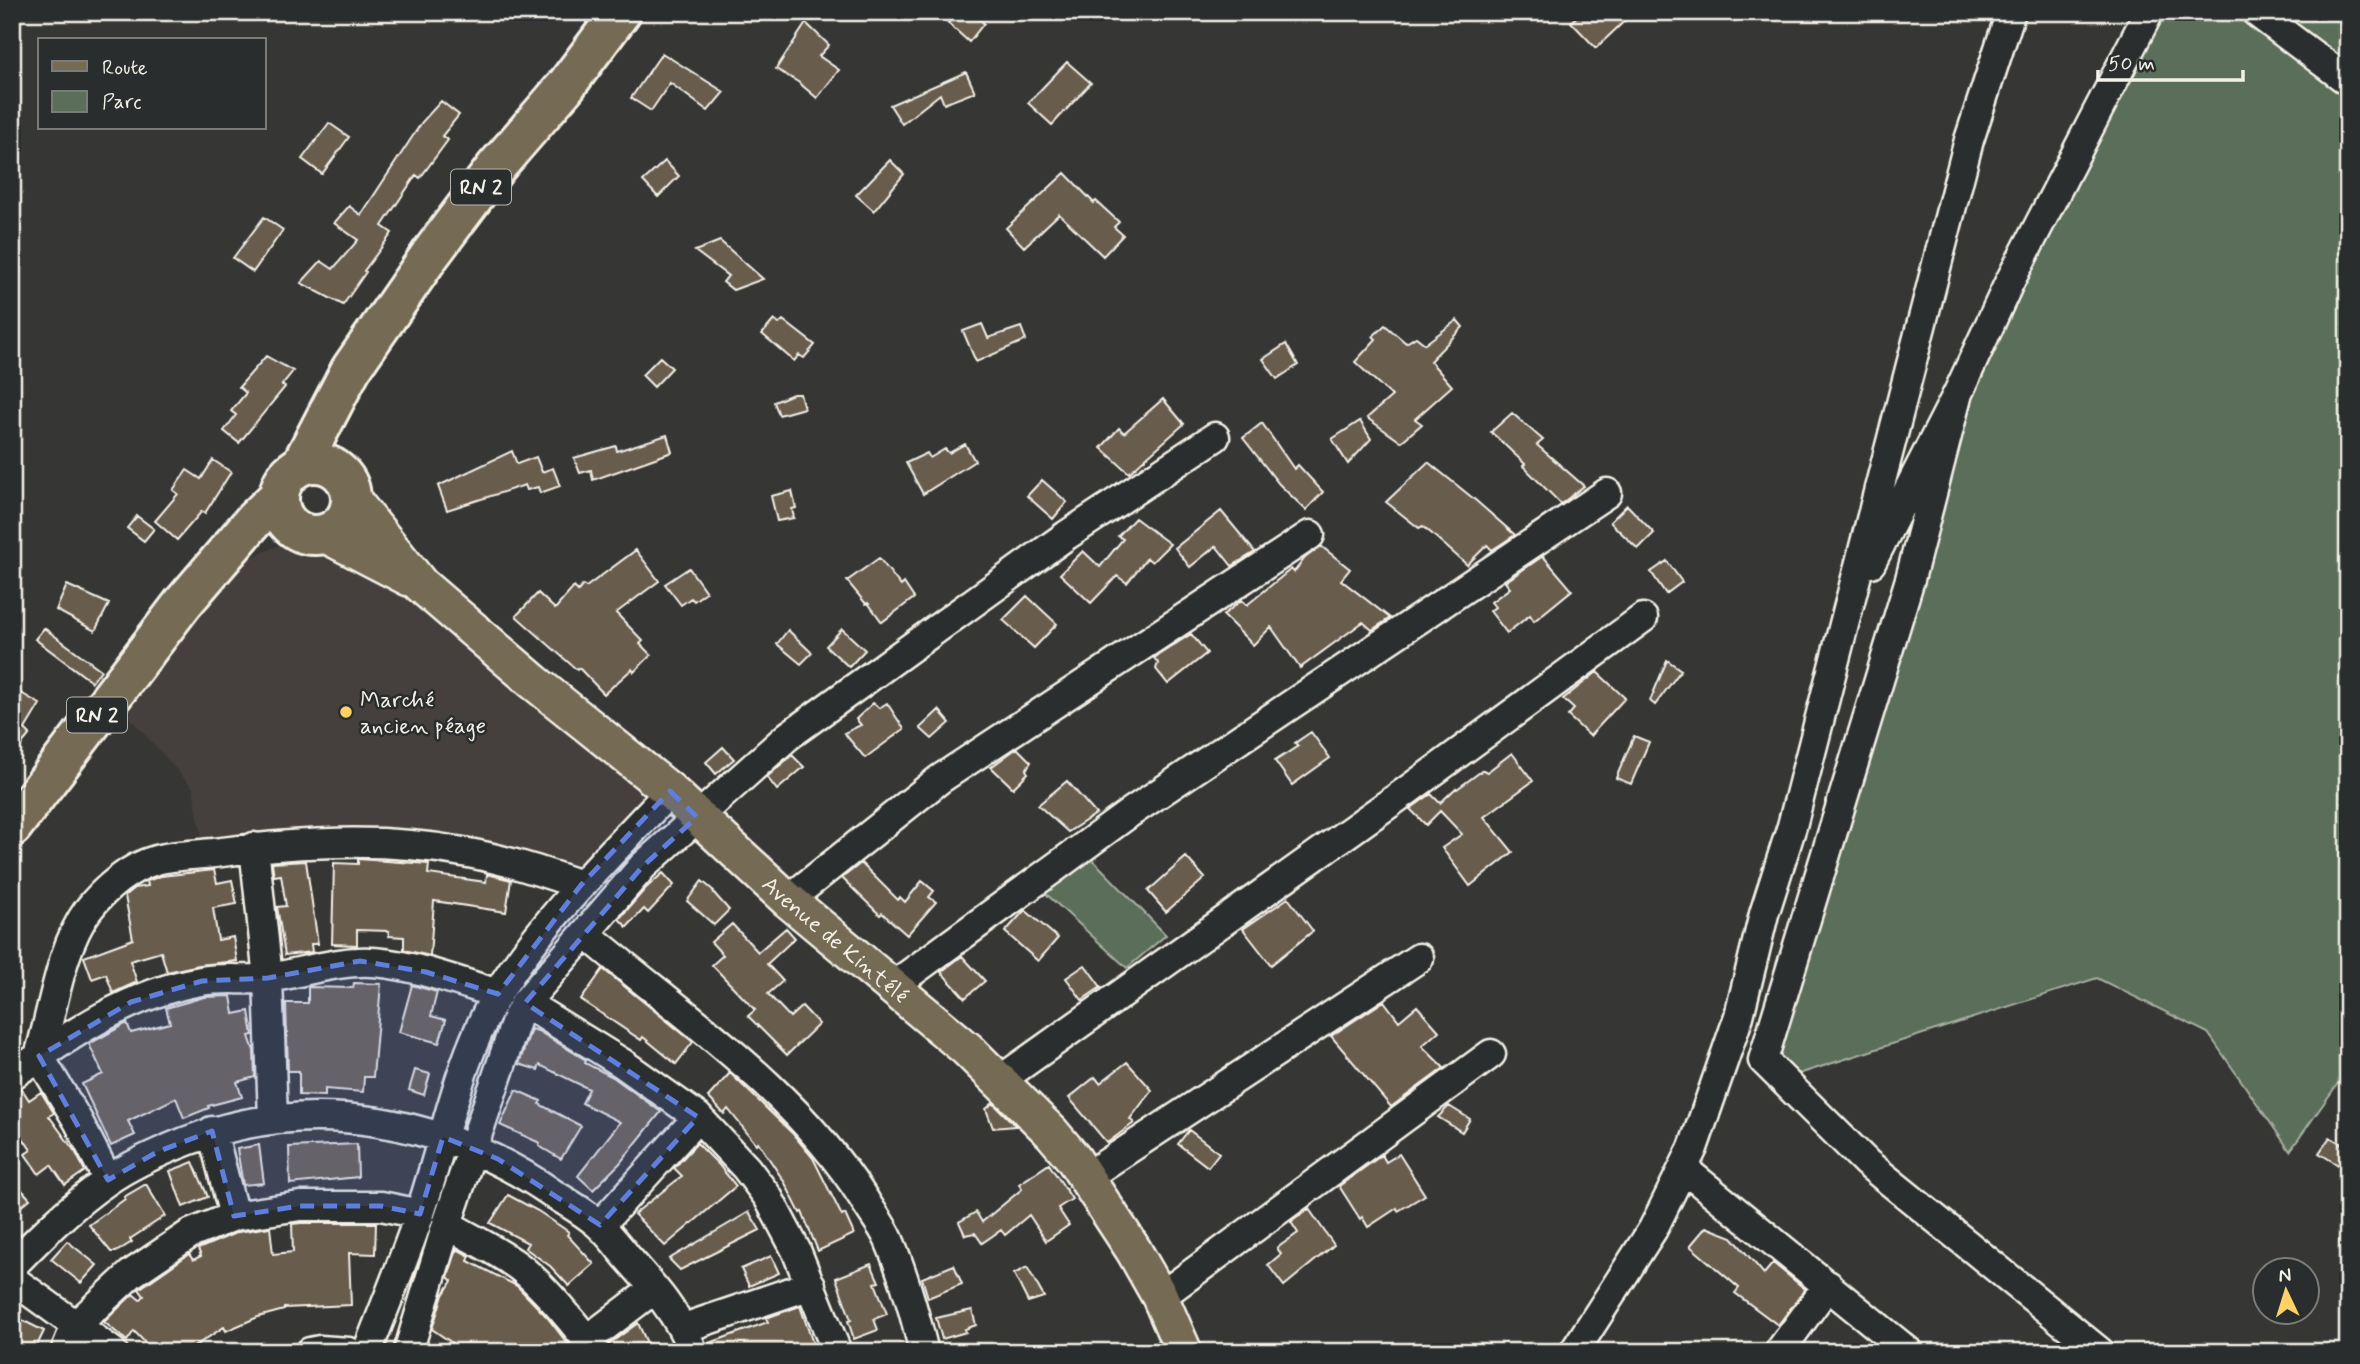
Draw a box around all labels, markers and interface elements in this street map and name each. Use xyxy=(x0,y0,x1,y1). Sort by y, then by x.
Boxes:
legend xyxy=(38,38,266,130)
scale bar xyxy=(2098,38,2243,82)
text: 50 m xyxy=(2108,50,2155,78)
text: Route xyxy=(102,54,148,82)
text: Parc xyxy=(102,88,142,116)
road number: RN 2 xyxy=(451,170,511,204)
place label: Marché ancien péage xyxy=(360,686,486,742)
road number: RN 2 xyxy=(67,698,127,732)
marker: Marché ancien péage xyxy=(338,704,354,720)
street label: Avenue de Kintélé xyxy=(755,870,914,1011)
north arrow xyxy=(2252,1256,2322,1326)
text: N xyxy=(2278,1263,2292,1288)

